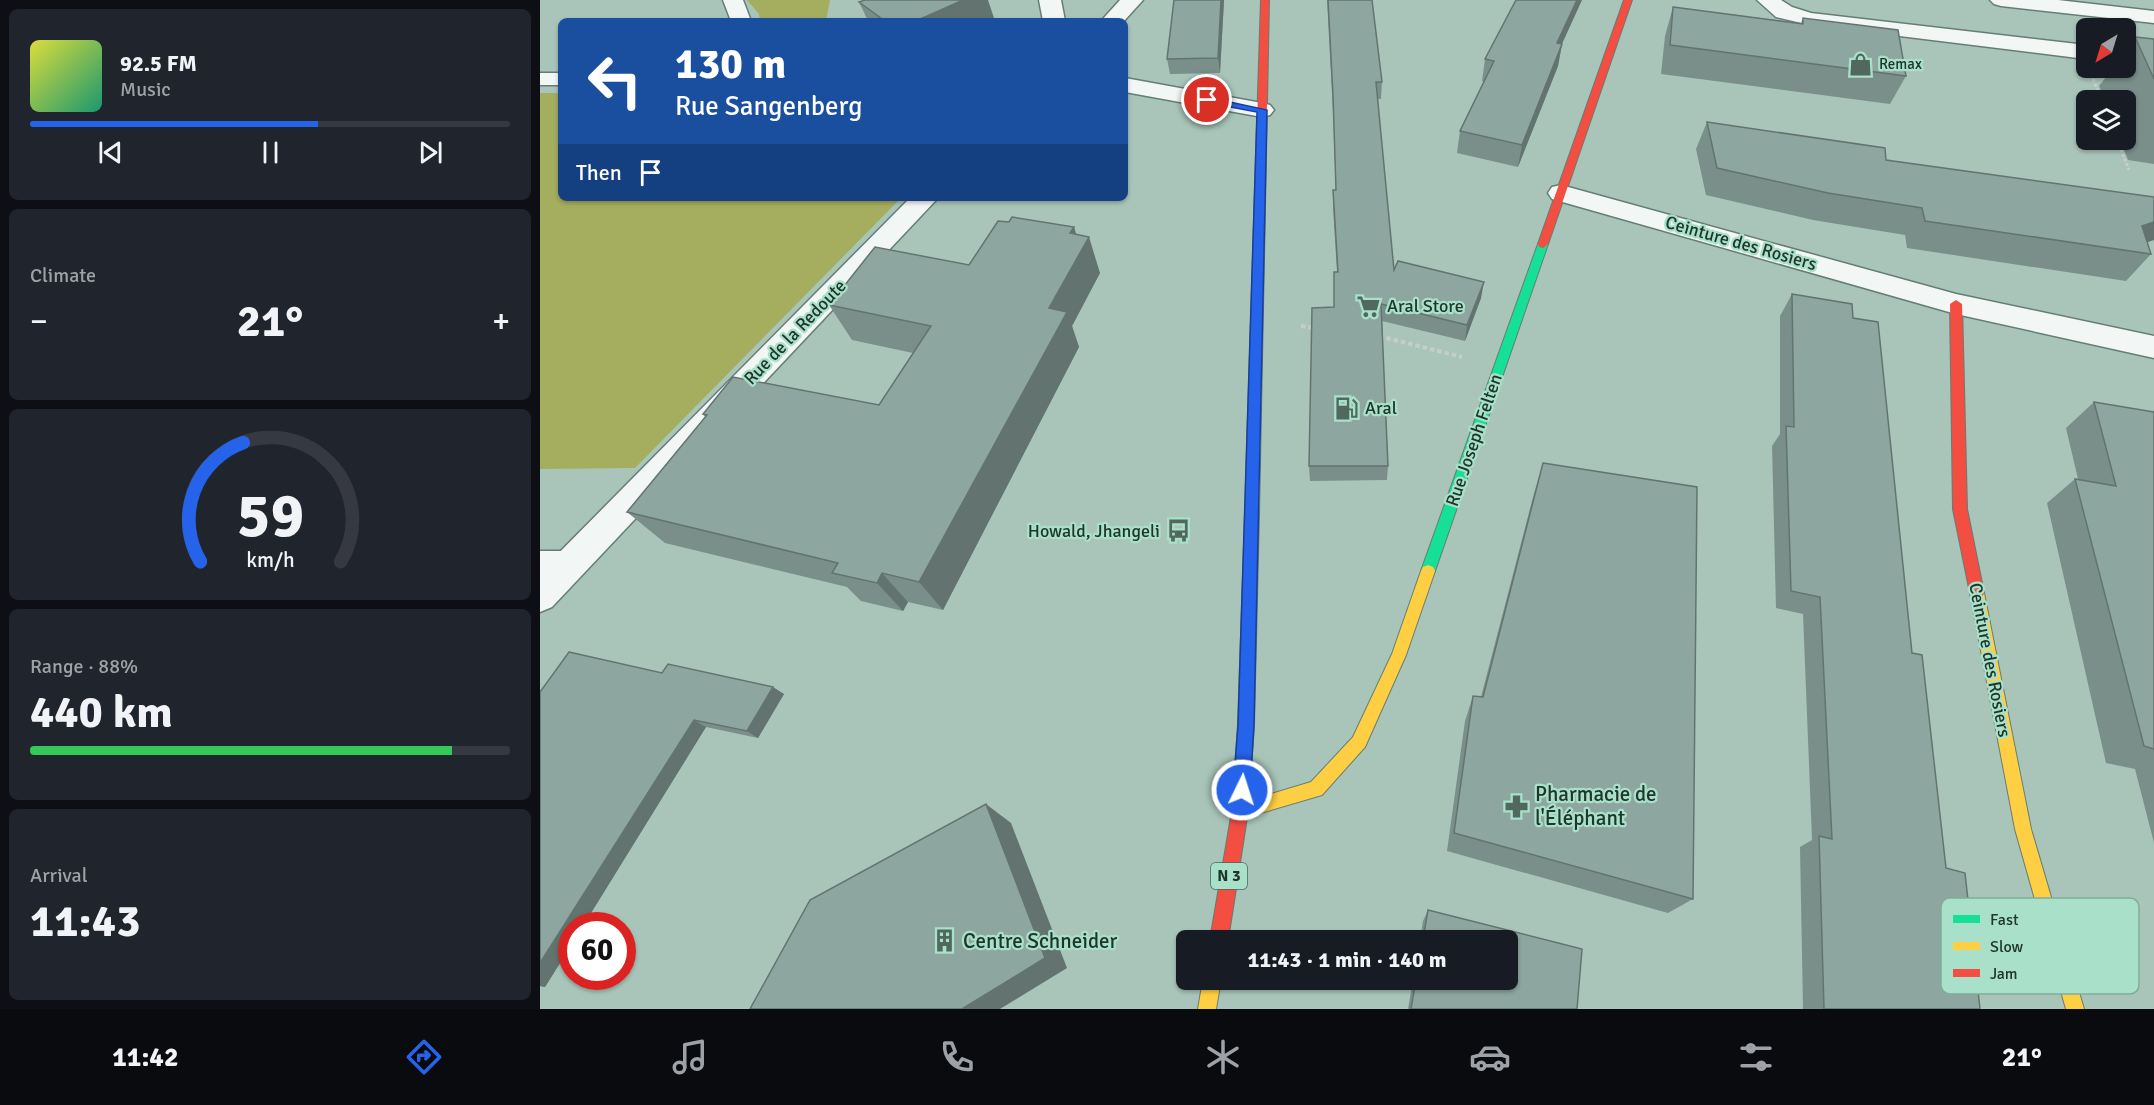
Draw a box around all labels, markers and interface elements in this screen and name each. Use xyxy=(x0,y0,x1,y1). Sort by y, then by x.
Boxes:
north arrow xyxy=(2076,18,2136,78)
map controls xyxy=(2076,18,2136,150)
text: 130 m xyxy=(675,39,786,90)
icon: left xyxy=(576,42,654,120)
text: 92.5 FM xyxy=(120,50,197,77)
shop icon: Remax xyxy=(1848,51,1874,77)
place label: Remax xyxy=(1879,55,1922,73)
pin xyxy=(1181,74,1232,125)
text: Music xyxy=(120,77,171,102)
icon: arrive xyxy=(1190,83,1223,116)
text: Rue Sangenberg xyxy=(675,90,862,123)
button: layers xyxy=(2076,90,2136,150)
icon: previous xyxy=(94,136,127,169)
icon: pause xyxy=(254,136,287,169)
icon: next xyxy=(414,136,447,169)
icon: arrive xyxy=(634,156,667,189)
text: Then xyxy=(576,159,622,186)
street label: Ceinture des Rosiers xyxy=(1663,211,1819,275)
text: Climate xyxy=(30,263,96,288)
street label: Rue de la Redoute xyxy=(739,275,851,389)
supermarket icon: Aral Store xyxy=(1356,293,1382,319)
text: 21° xyxy=(237,294,303,349)
place label: Aral Store xyxy=(1387,295,1464,317)
text: − xyxy=(30,301,48,342)
text: + xyxy=(492,301,510,342)
street label: Rue Joseph Felten xyxy=(1441,371,1507,509)
fuel station icon: Aral xyxy=(1334,395,1360,421)
place label: Aral xyxy=(1365,397,1397,419)
text: 59 xyxy=(236,477,304,554)
bus stop icon: Howald, Jhangeli xyxy=(1165,518,1191,544)
place label: Howald, Jhangeli xyxy=(1028,520,1160,542)
text: km/h xyxy=(246,547,294,573)
street label: Ceinture des Rosiers xyxy=(1964,581,2016,739)
text: Range · 88% xyxy=(30,654,138,679)
text: 440 km xyxy=(30,685,173,740)
position arrow xyxy=(1210,758,1274,822)
place label: Pharmacie de l'Éléphant xyxy=(1535,781,1657,831)
pharmacy icon: Pharmacie de l'Éléphant xyxy=(1504,793,1530,819)
text: Arrival xyxy=(30,863,88,888)
road number: N 3 xyxy=(1211,863,1247,889)
text: 11:43 xyxy=(30,894,140,949)
legend xyxy=(1941,898,2139,994)
text: Fast xyxy=(1990,910,2019,930)
speed limit sign: 60 xyxy=(558,912,636,990)
building icon: Centre Schneider xyxy=(932,928,958,954)
place label: Centre Schneider xyxy=(963,928,1118,954)
text: Slow xyxy=(1990,937,2024,957)
text: 11:43 · 1 min · 140 m xyxy=(1247,946,1447,973)
text: Jam xyxy=(1990,964,2018,984)
icon: directions xyxy=(403,1036,445,1078)
icon: music xyxy=(669,1036,711,1078)
icon: phone xyxy=(936,1036,978,1078)
icon: climate xyxy=(1202,1036,1244,1078)
icon: car xyxy=(1469,1036,1511,1078)
icon: filters xyxy=(1735,1036,1777,1078)
text: 11:42 xyxy=(112,1041,179,1074)
text: 21° xyxy=(2002,1041,2042,1074)

